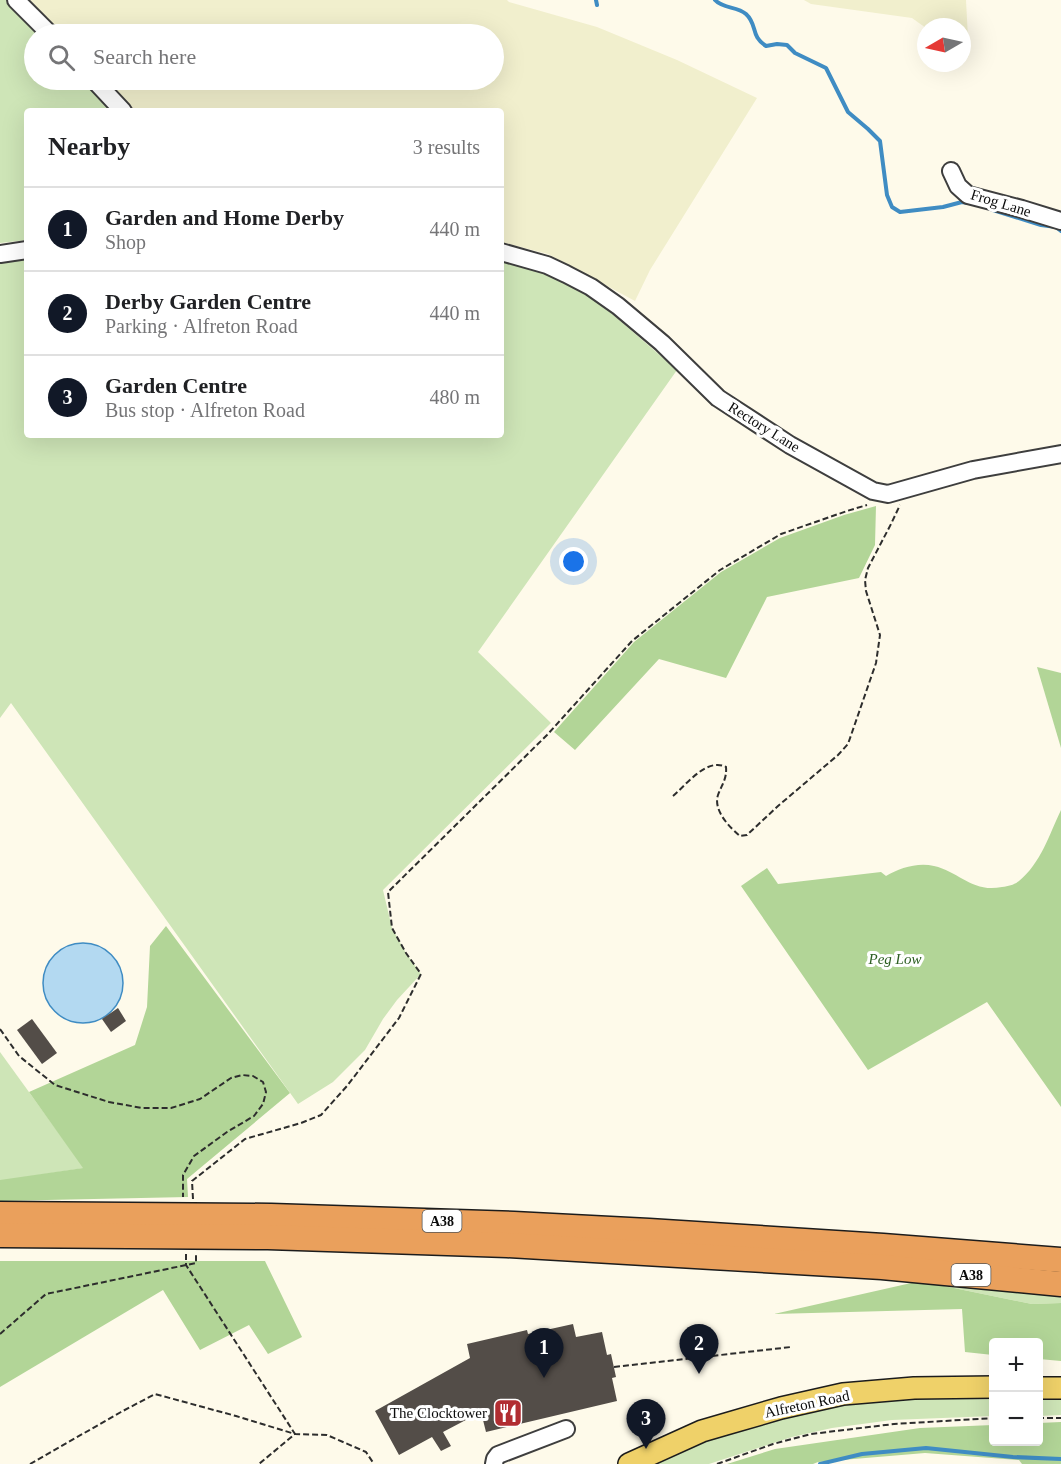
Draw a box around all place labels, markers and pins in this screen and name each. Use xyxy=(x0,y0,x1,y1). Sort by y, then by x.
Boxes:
pin: 2 xyxy=(680,1324,718,1374)
pin: 1 xyxy=(524,1328,564,1378)
restaurant icon: The Clocktower xyxy=(492,1397,524,1429)
pin: 3 xyxy=(626,1400,666,1449)
place label: The Clocktower xyxy=(390,1405,487,1421)

